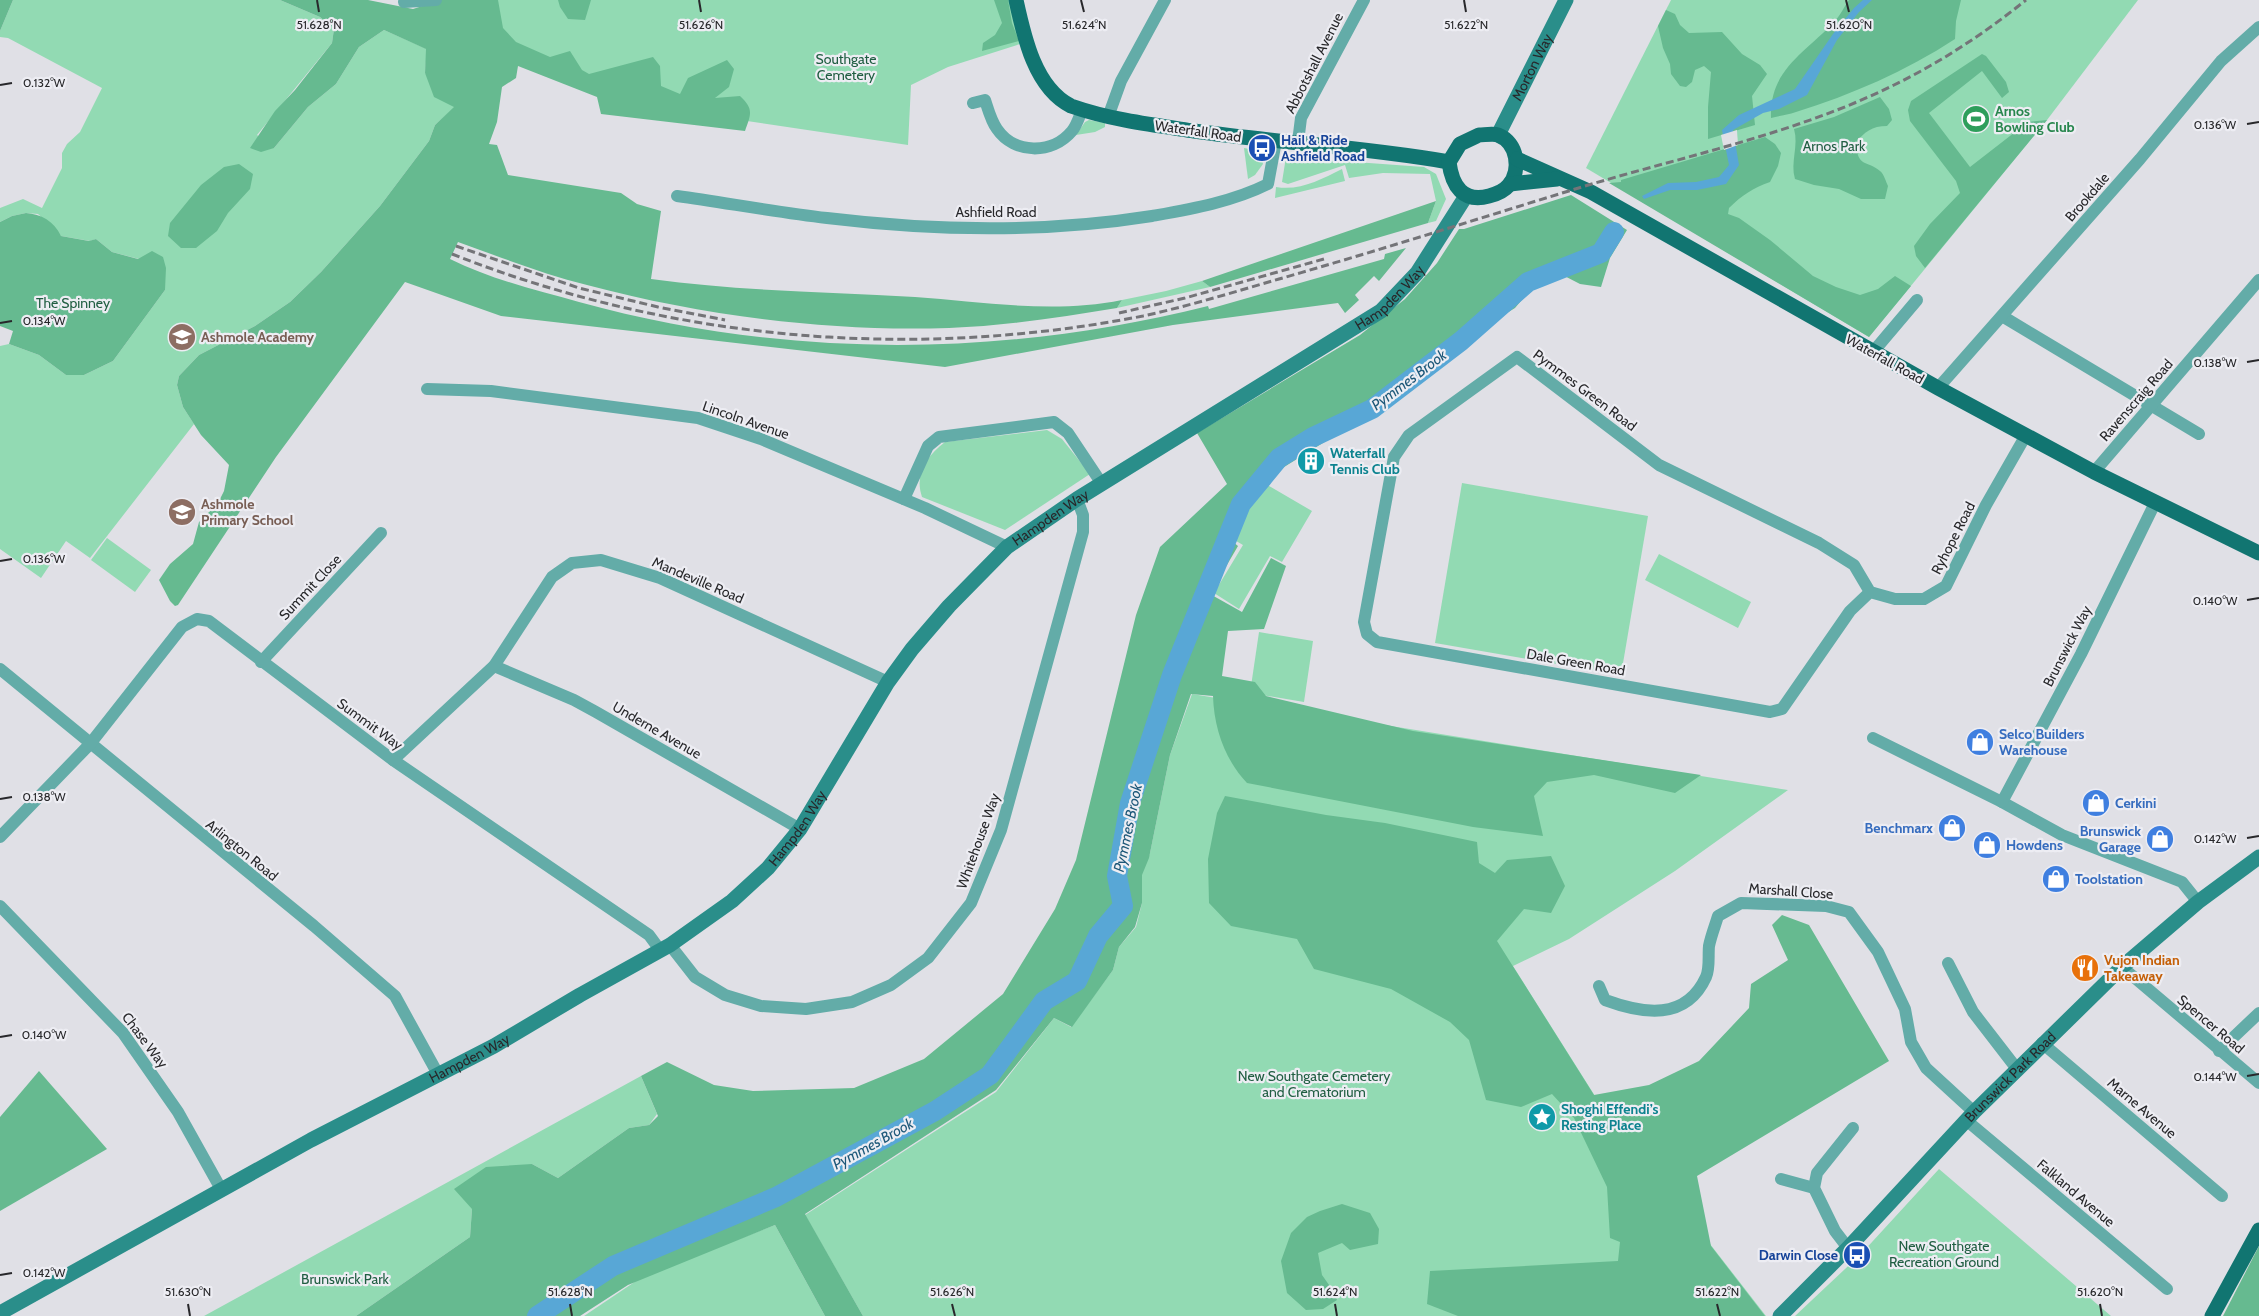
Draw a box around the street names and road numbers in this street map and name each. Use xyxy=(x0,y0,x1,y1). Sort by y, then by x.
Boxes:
street label: Abbotshall Avenue xyxy=(1281,10,1347,116)
street label: Morton Way xyxy=(1508,31,1557,104)
street label: Waterfall Road xyxy=(1154,116,1242,146)
street label: Brookdale xyxy=(2061,169,2113,225)
street label: Ashfield Road xyxy=(955,203,1037,221)
street label: Hampden Way xyxy=(1351,262,1428,334)
street label: Waterfall Road xyxy=(1843,330,1927,388)
street label: Pymmes Green Road xyxy=(1530,345,1640,435)
street label: Ravenscraig Road xyxy=(2095,355,2177,445)
street label: Lincoln Avenue xyxy=(700,397,792,443)
street label: Hampden Way xyxy=(1009,485,1092,550)
street label: Ryhope Road xyxy=(1927,499,1979,577)
street label: Summit Close xyxy=(275,550,345,624)
street label: Mandeville Road xyxy=(649,553,747,607)
street label: Brunswick Way xyxy=(2039,602,2095,690)
street label: Dale Green Road xyxy=(1525,644,1627,680)
street label: Summit Way xyxy=(334,694,406,754)
street label: Underne Avenue xyxy=(609,697,705,763)
street label: Hampden Way xyxy=(764,787,830,870)
street label: Whitehouse Way xyxy=(952,791,1004,891)
street label: Arlington Road xyxy=(202,815,282,885)
street label: Marshall Close xyxy=(1748,879,1834,903)
street label: Spencer Road xyxy=(2174,991,2248,1057)
street label: Chase Way xyxy=(118,1009,172,1071)
street label: Brunswick Park Road xyxy=(1960,1028,2060,1126)
street label: Hampden Way xyxy=(426,1030,513,1087)
street label: Marne Avenue xyxy=(2104,1074,2180,1142)
street label: Falkland Avenue xyxy=(2033,1155,2119,1231)

